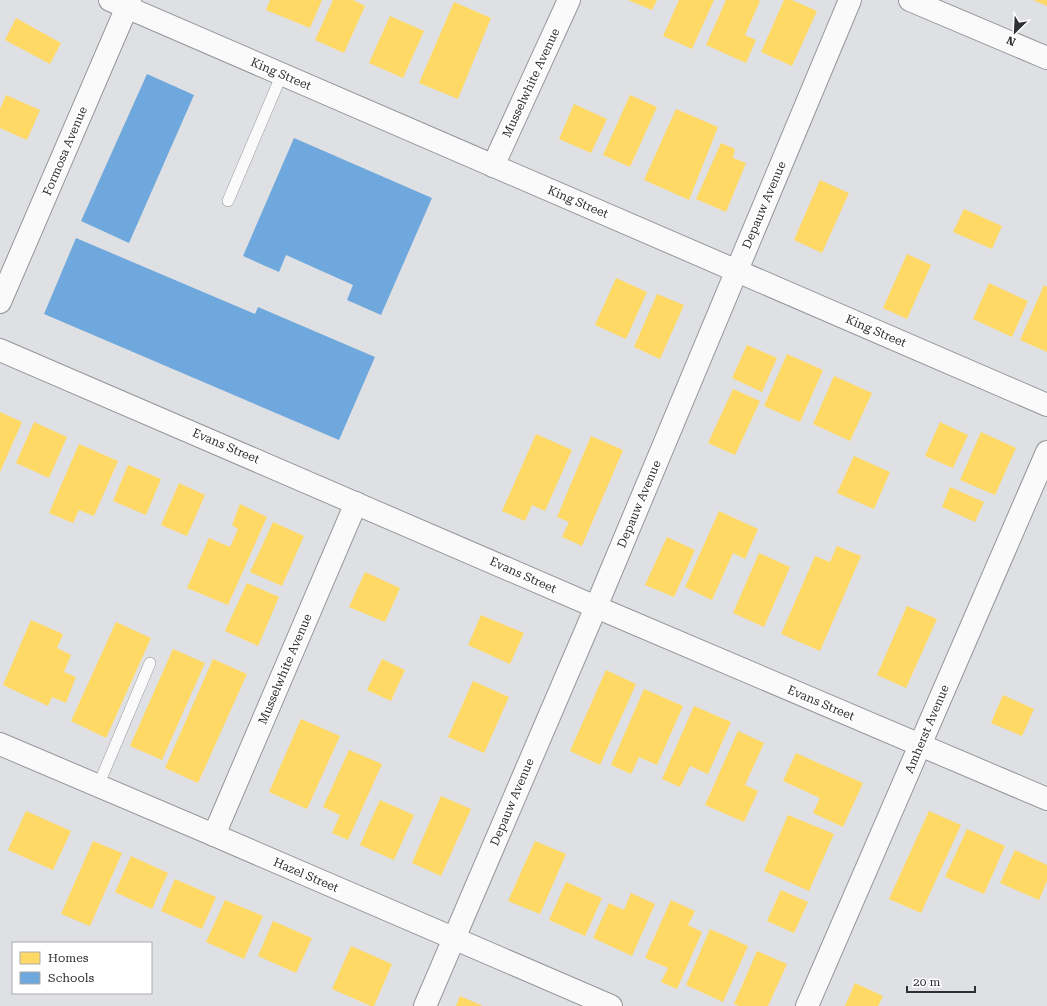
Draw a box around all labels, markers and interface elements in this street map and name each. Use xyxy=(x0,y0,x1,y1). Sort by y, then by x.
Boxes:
north arrow xyxy=(995,12,1035,52)
street label: Musselwhite Avenue xyxy=(500,26,563,140)
text: N xyxy=(1004,33,1018,48)
street label: King Street xyxy=(249,55,314,93)
street label: Formosa Avenue xyxy=(40,104,90,198)
street label: Depauw Avenue xyxy=(739,159,789,251)
street label: King Street xyxy=(546,183,611,221)
street label: King Street xyxy=(844,312,909,350)
street label: Evans Street xyxy=(190,426,262,467)
street label: Depauw Avenue xyxy=(614,458,664,550)
street label: Evans Street xyxy=(487,554,559,596)
street label: Musselwhite Avenue xyxy=(255,611,315,726)
street label: Amherst Avenue xyxy=(902,682,952,775)
street label: Evans Street xyxy=(785,683,857,724)
street label: Depauw Avenue xyxy=(487,756,537,848)
street label: Hazel Street xyxy=(271,855,341,895)
legend xyxy=(12,942,152,994)
text: Homes xyxy=(48,951,89,965)
scale bar xyxy=(907,968,975,994)
text: Schools xyxy=(48,971,95,985)
text: 20 m xyxy=(913,975,940,989)

